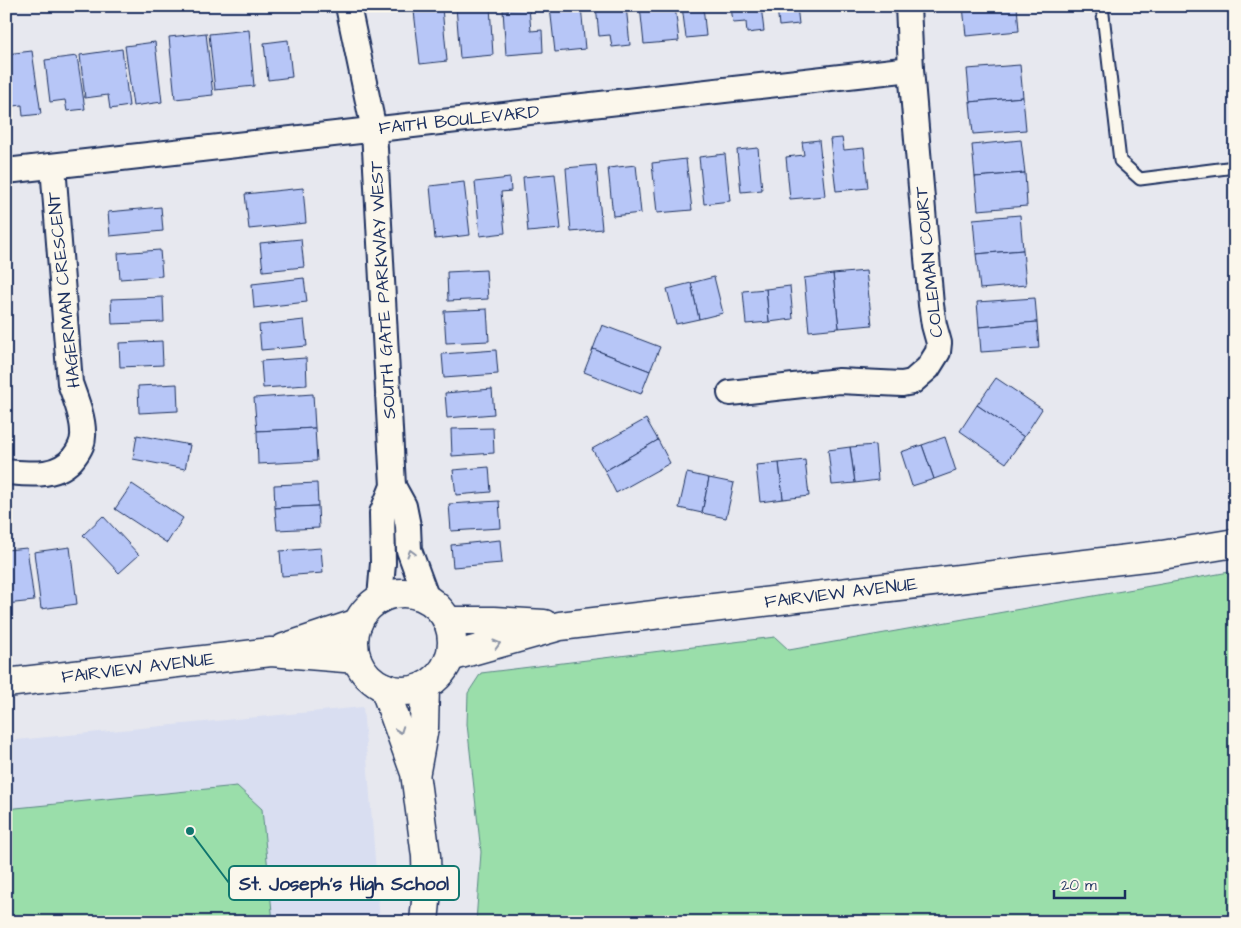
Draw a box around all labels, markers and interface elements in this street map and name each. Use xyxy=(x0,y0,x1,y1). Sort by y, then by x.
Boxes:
street label: FAITH BOULEVARD xyxy=(377,99,541,141)
street label: SOUTH GATE PARKWAY WEST xyxy=(364,159,402,420)
street label: COLEMAN COURT xyxy=(909,184,949,339)
street label: HAGERMAN CRESCENT xyxy=(41,190,87,389)
one-way arrow xyxy=(406,549,417,557)
street label: FAIRVIEW AVENUE xyxy=(763,571,919,615)
one-way arrow xyxy=(492,640,500,650)
street label: FAIRVIEW AVENUE xyxy=(60,646,216,690)
one-way arrow xyxy=(394,725,404,733)
callout: St. Joseph's High School xyxy=(229,866,459,900)
scale bar xyxy=(1054,868,1125,900)
text: St. Joseph's High School xyxy=(238,871,449,899)
text: 20 m xyxy=(1061,875,1097,896)

